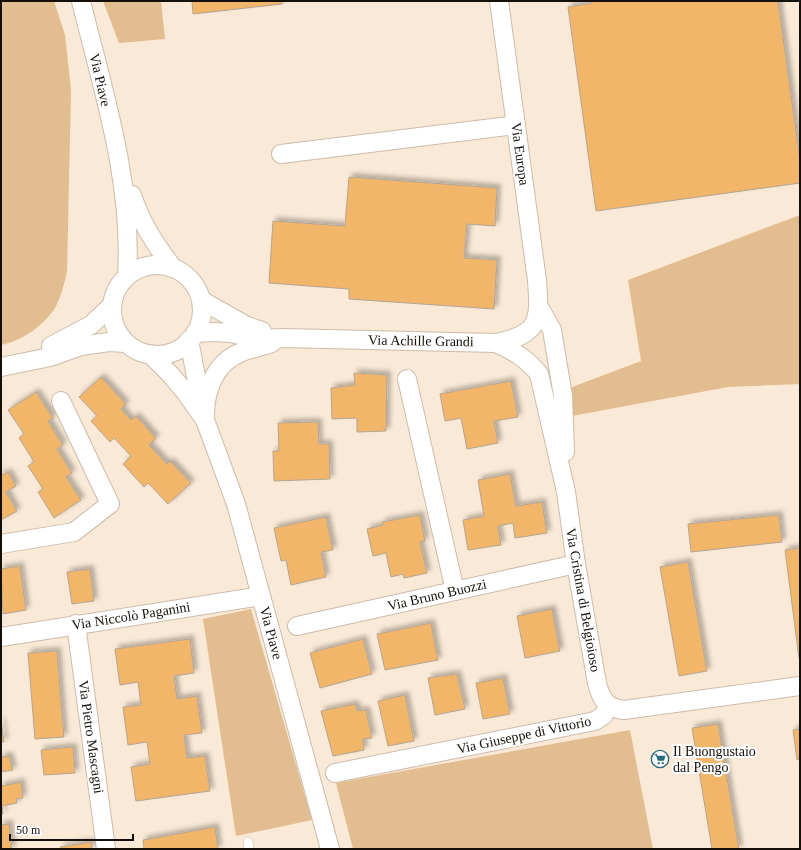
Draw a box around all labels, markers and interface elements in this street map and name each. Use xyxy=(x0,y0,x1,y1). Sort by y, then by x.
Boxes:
street label: Via Piave xyxy=(87,52,113,108)
street label: Via Europa xyxy=(508,122,532,187)
street label: Via Achille Grandi xyxy=(368,333,474,349)
street label: Via Cristina di Belgioioso xyxy=(563,527,603,673)
street label: Via Bruno Buozzi xyxy=(386,576,488,614)
street label: Via Niccolò Paganini xyxy=(71,599,191,633)
street label: Via Piave xyxy=(257,605,285,661)
street label: Via Pietro Mascagni xyxy=(76,679,106,795)
street label: Via Giuseppe di Vittorio xyxy=(455,713,593,757)
place label: Il Buongustaio dal Pengo xyxy=(673,744,756,775)
supermarket icon: Il Buongustaio dal Pengo xyxy=(650,749,670,769)
scale bar xyxy=(10,816,133,842)
text: 50 m xyxy=(16,823,41,837)

